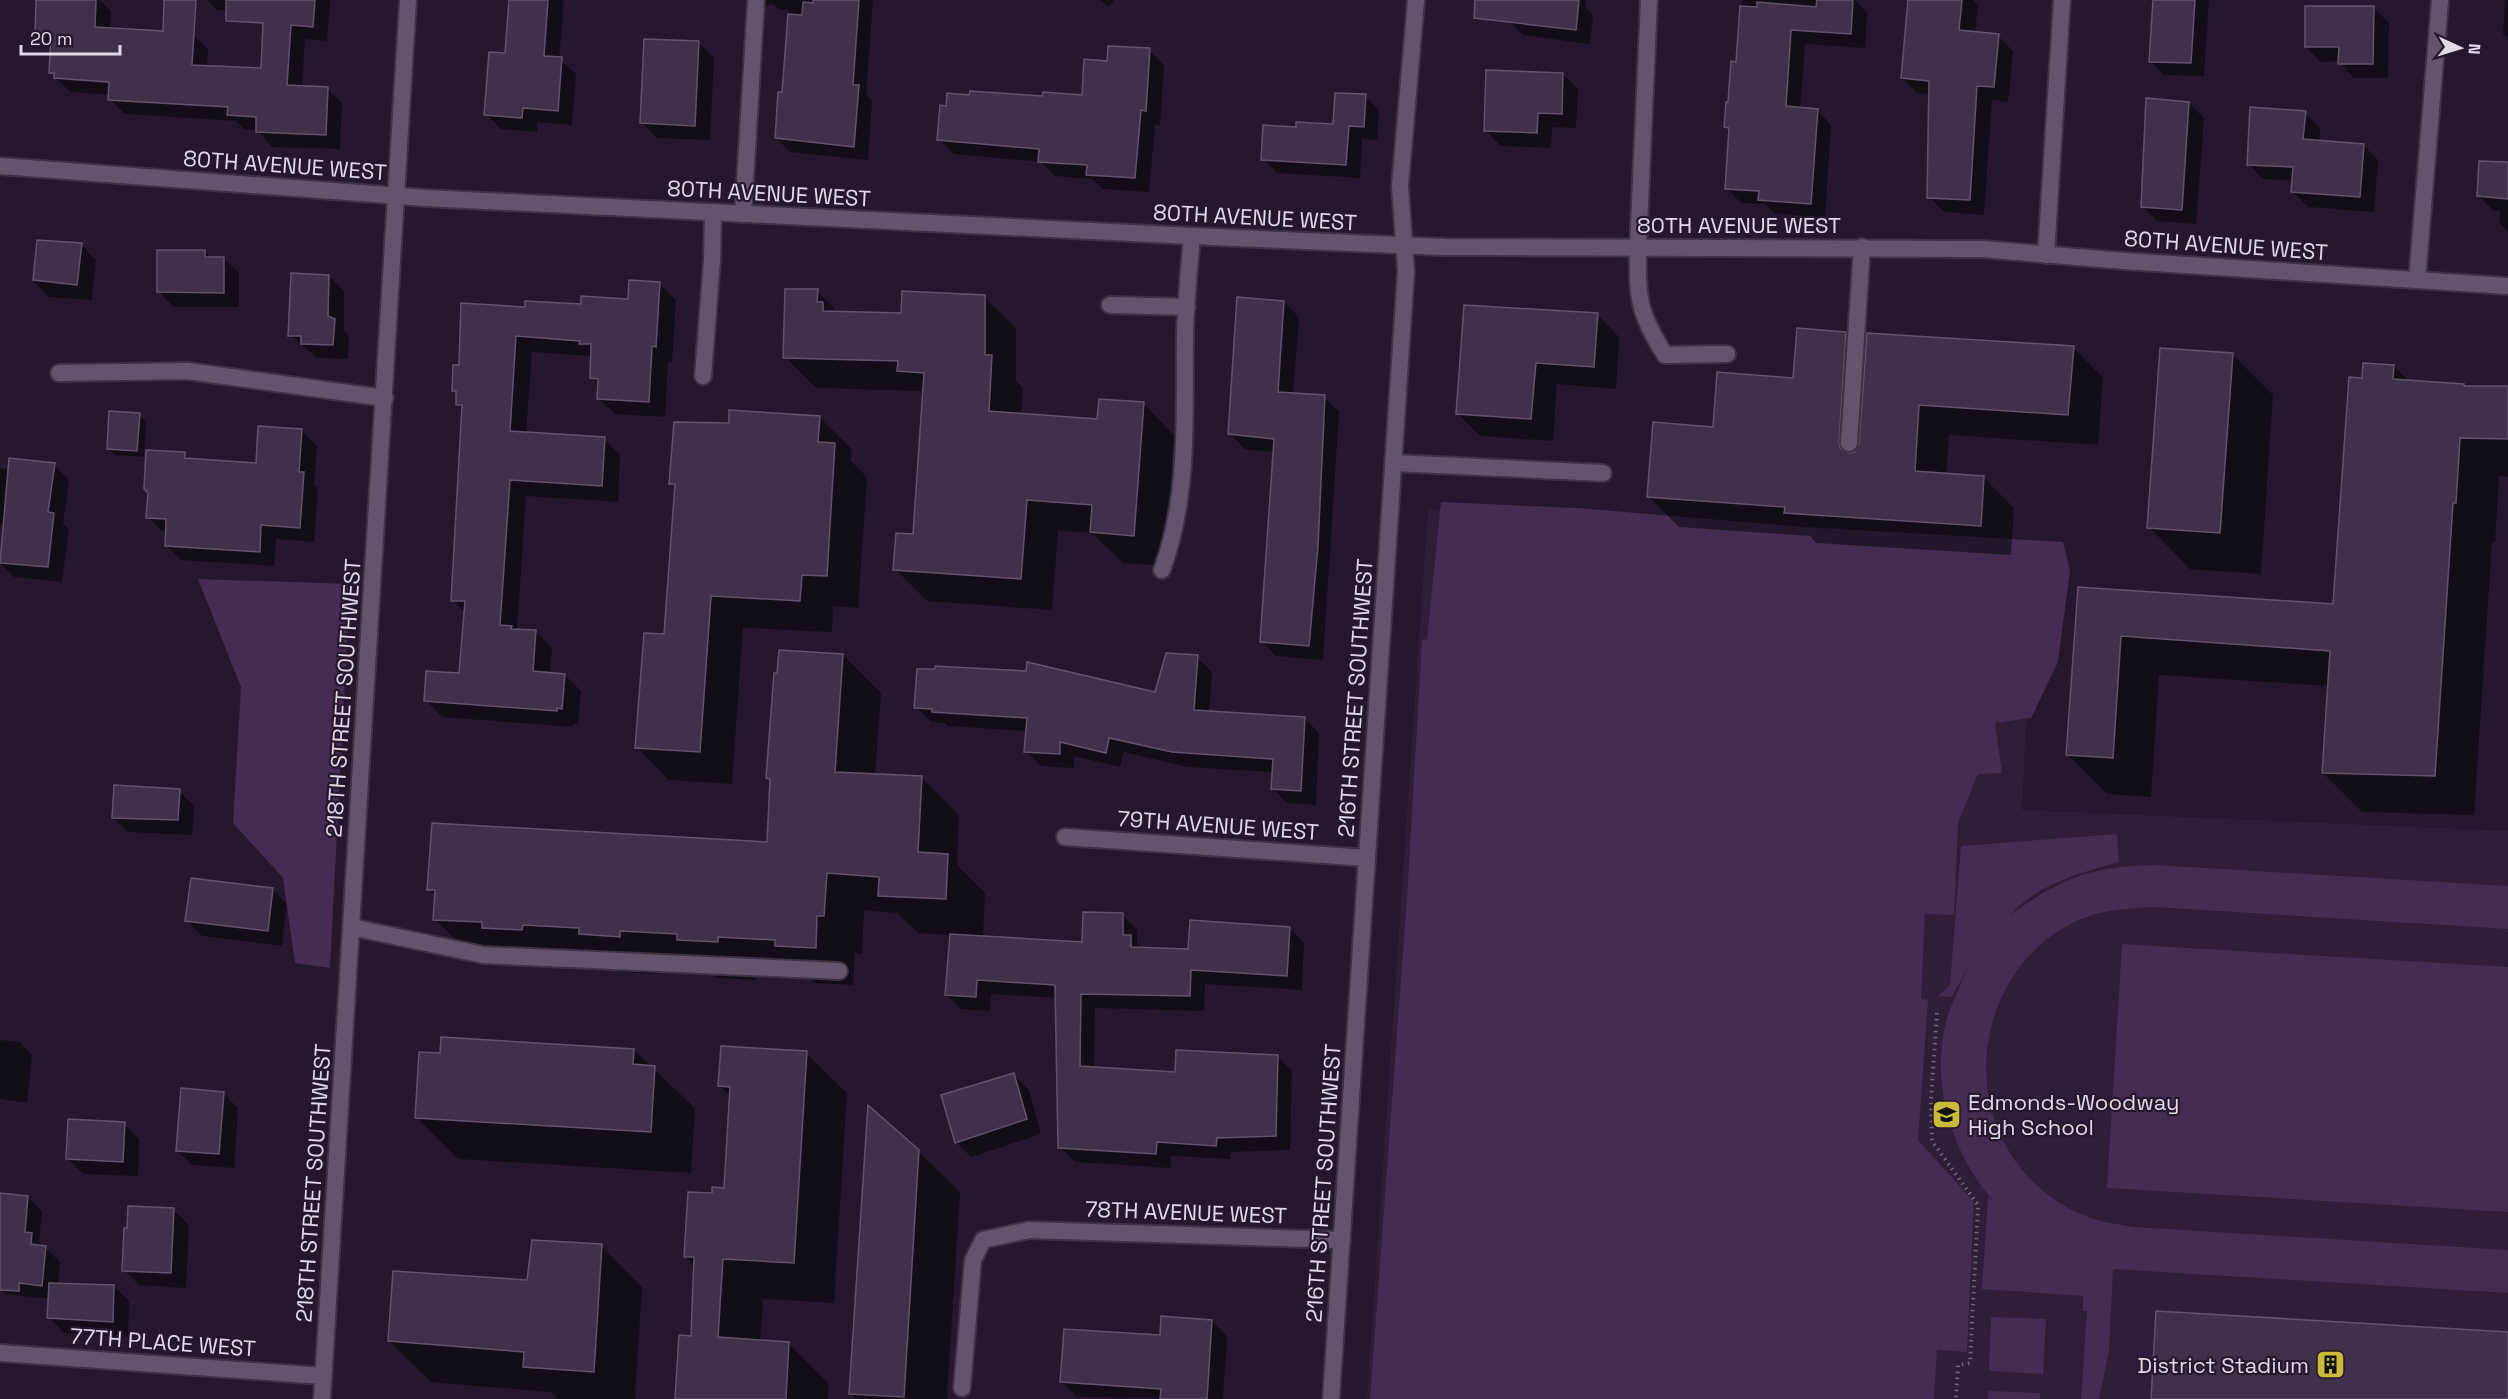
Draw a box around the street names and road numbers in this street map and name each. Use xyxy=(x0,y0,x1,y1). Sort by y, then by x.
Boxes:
street label: 80TH AVENUE WEST xyxy=(182,144,388,186)
street label: 80TH AVENUE WEST xyxy=(667,174,872,212)
street label: 80TH AVENUE WEST xyxy=(1153,198,1358,236)
street label: 80TH AVENUE WEST xyxy=(1637,211,1841,239)
street label: 80TH AVENUE WEST xyxy=(2123,224,2329,266)
street label: 218TH STREET SOUTHWEST xyxy=(319,558,367,838)
street label: 216TH STREET SOUTHWEST xyxy=(1331,558,1379,838)
street label: 79TH AVENUE WEST xyxy=(1116,804,1320,846)
street label: 218TH STREET SOUTHWEST xyxy=(289,1043,337,1323)
street label: 216TH STREET SOUTHWEST xyxy=(1299,1043,1347,1323)
street label: 78TH AVENUE WEST xyxy=(1085,1194,1288,1230)
street label: 77TH PLACE WEST xyxy=(69,1322,257,1362)

